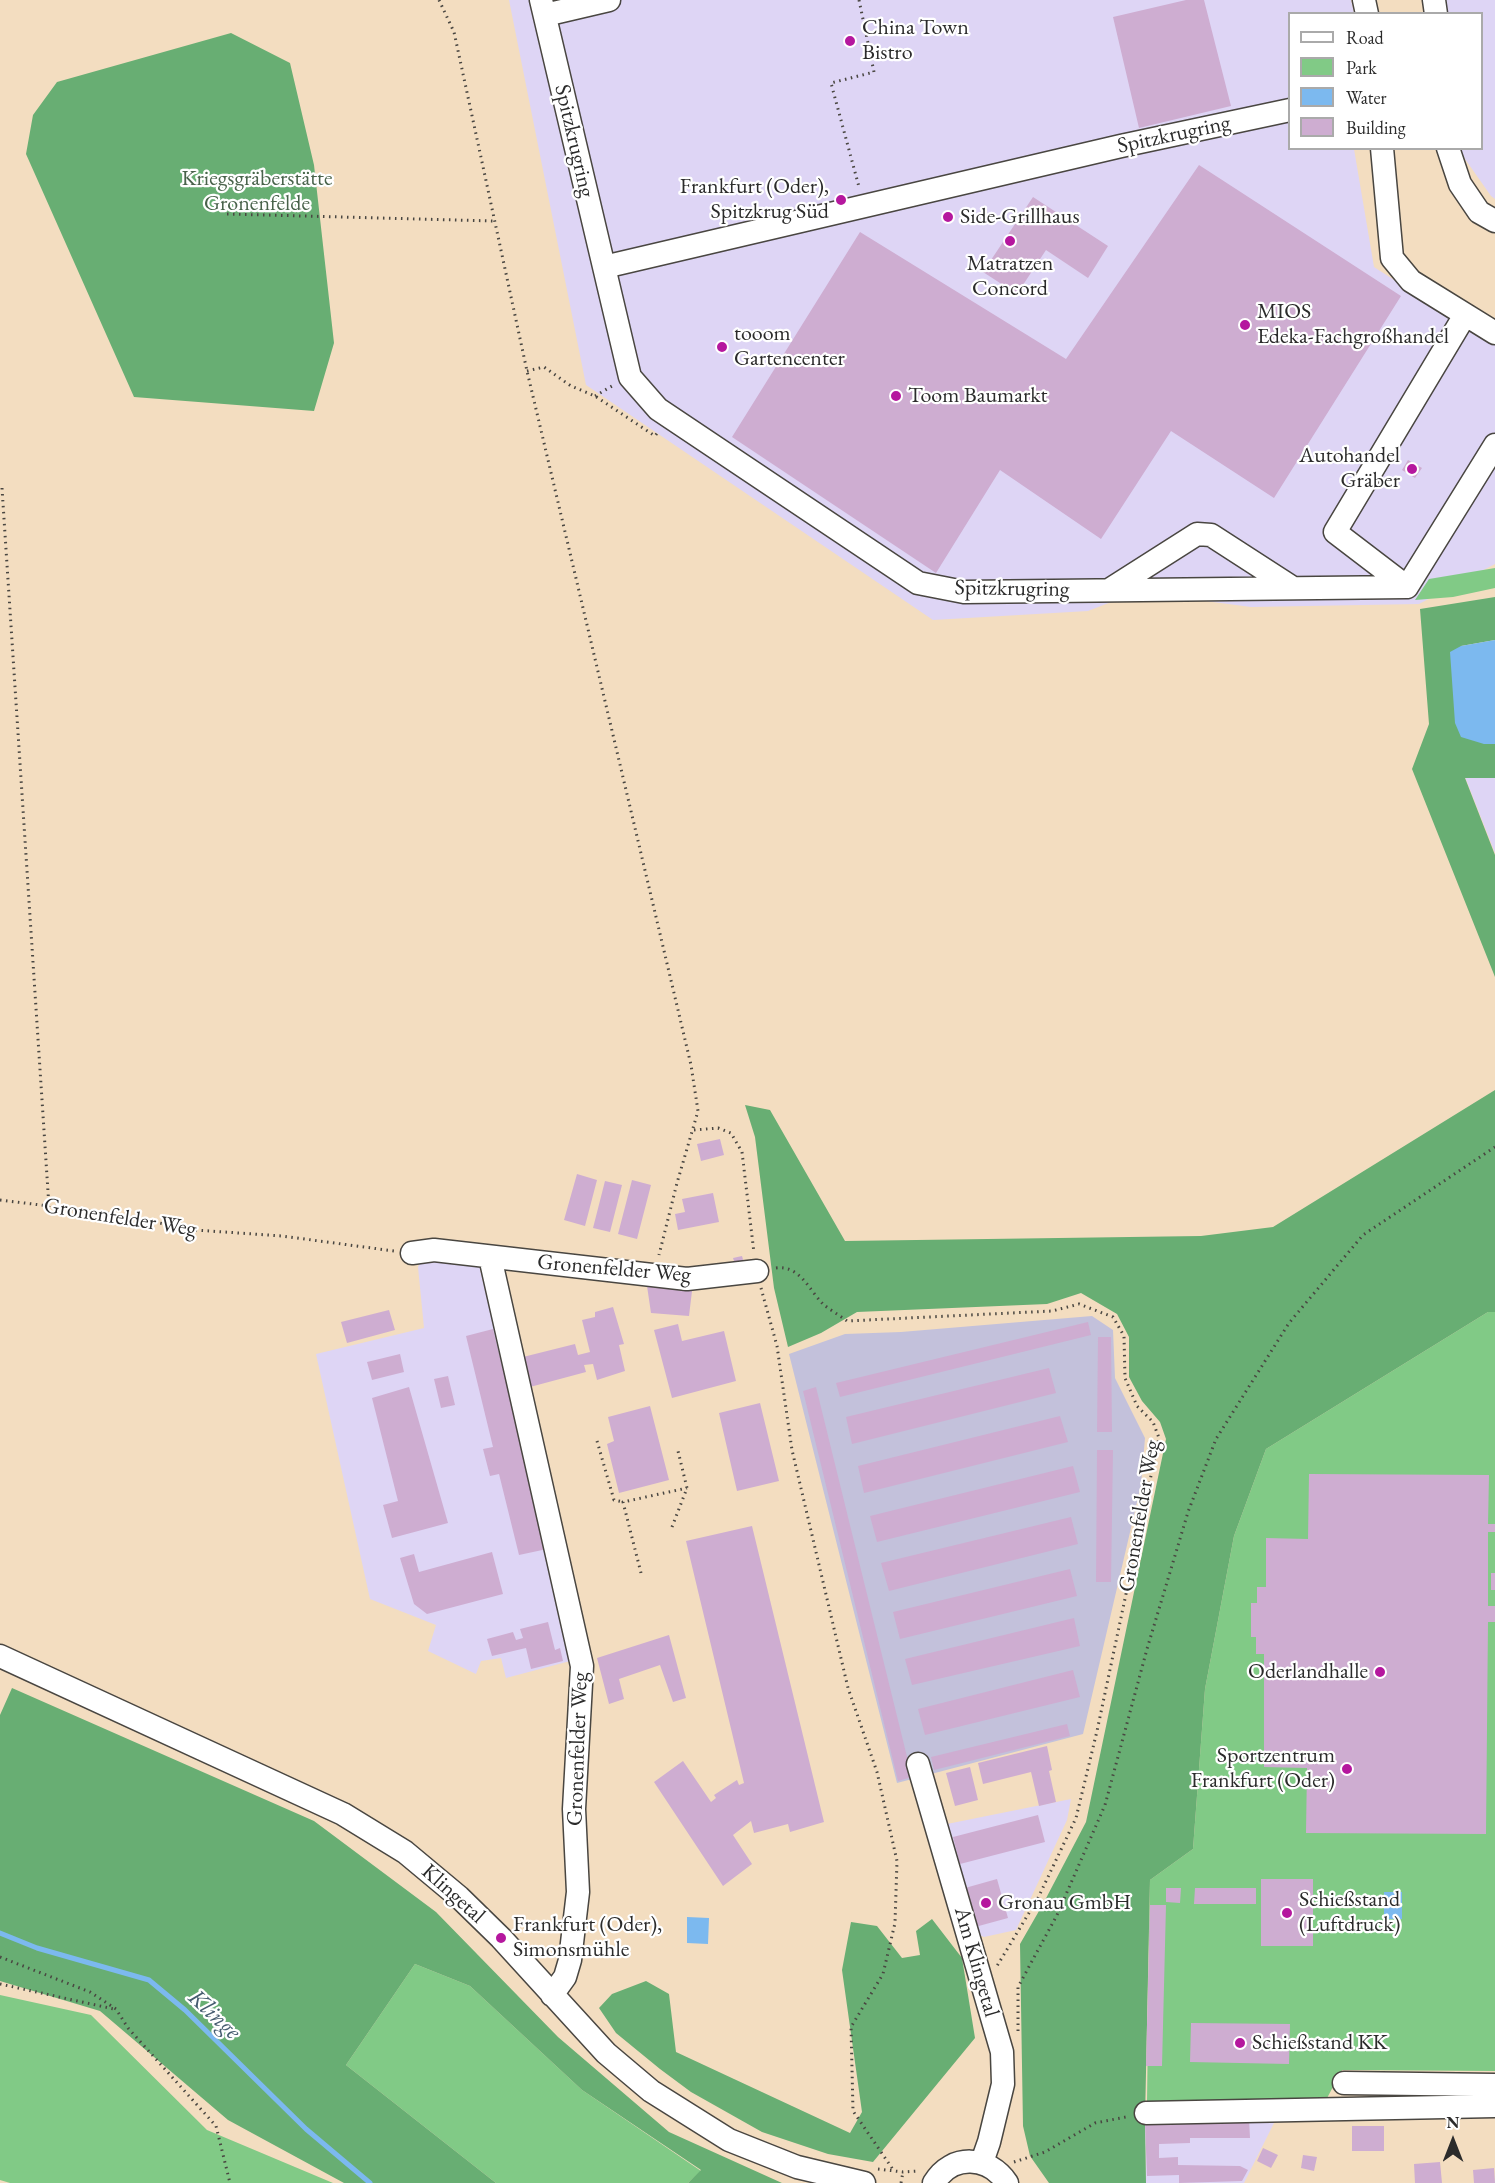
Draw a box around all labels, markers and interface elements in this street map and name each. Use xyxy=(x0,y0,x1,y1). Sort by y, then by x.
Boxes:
legend xyxy=(1288,12,1483,150)
place label: China Town Bistro xyxy=(862,15,969,66)
text: Road xyxy=(1346,26,1384,49)
marker: China Town Bistro xyxy=(843,34,857,48)
text: Park xyxy=(1346,56,1377,79)
street label: Spitzkrugring xyxy=(548,82,600,200)
text: Water xyxy=(1346,86,1387,109)
street label: Spitzkrugring xyxy=(1115,110,1233,160)
text: Building xyxy=(1346,116,1406,139)
park label: Kriegsgräberstätte Gronenfelde xyxy=(181,166,333,218)
place label: Frankfurt (Oder), Spitzkrug Süd xyxy=(680,174,829,226)
marker: Frankfurt (Oder), Spitzkrug Süd xyxy=(834,193,848,207)
place label: Side-Grillhaus xyxy=(960,204,1080,230)
marker: Side-Grillhaus xyxy=(941,210,955,224)
marker: Matratzen Concord xyxy=(1003,234,1017,248)
place label: Matratzen Concord xyxy=(967,251,1053,302)
place label: MIOS Edeka-Fachgroßhandel xyxy=(1257,299,1449,350)
marker: MIOS Edeka-Fachgroßhandel xyxy=(1238,318,1252,332)
place label: tooom Gartencenter xyxy=(734,321,845,372)
marker: tooom Gartencenter xyxy=(715,340,729,354)
place label: Toom Baumarkt xyxy=(908,383,1047,409)
marker: Toom Baumarkt xyxy=(889,389,903,403)
place label: Autohandel Gräber xyxy=(1299,443,1400,494)
marker: Autohandel Gräber xyxy=(1405,462,1419,476)
street label: Spitzkrugring xyxy=(954,575,1070,603)
street label: Gronenfelder Weg xyxy=(42,1193,198,1243)
street label: Gronenfelder Weg xyxy=(536,1249,692,1289)
street label: Gronenfelder Weg xyxy=(1114,1438,1166,1594)
place label: Oderlandhalle xyxy=(1248,1659,1368,1685)
marker: Oderlandhalle xyxy=(1373,1665,1387,1679)
street label: Gronenfelder Weg xyxy=(562,1672,594,1826)
place label: Sportzentrum Frankfurt (Oder) xyxy=(1191,1743,1335,1795)
marker: Sportzentrum Frankfurt (Oder) xyxy=(1340,1762,1354,1776)
street label: Klingetal xyxy=(416,1859,490,1929)
place label: Schießstand (Luftdruck) xyxy=(1299,1887,1401,1939)
place label: Gronau GmbH xyxy=(998,1890,1131,1916)
marker: Gronau GmbH xyxy=(979,1896,993,1910)
street label: Am Klingetal xyxy=(948,1904,1004,2020)
marker: Schießstand (Luftdruck) xyxy=(1280,1906,1294,1920)
place label: Frankfurt (Oder), Simonsmühle xyxy=(513,1912,662,1964)
marker: Frankfurt (Oder), Simonsmühle xyxy=(494,1931,508,1945)
water label: Klinge xyxy=(182,1984,246,2046)
place label: Schießstand KK xyxy=(1252,2030,1387,2056)
marker: Schießstand KK xyxy=(1233,2036,1247,2050)
north arrow xyxy=(1423,2111,1483,2171)
text: N xyxy=(1447,2112,1459,2133)

